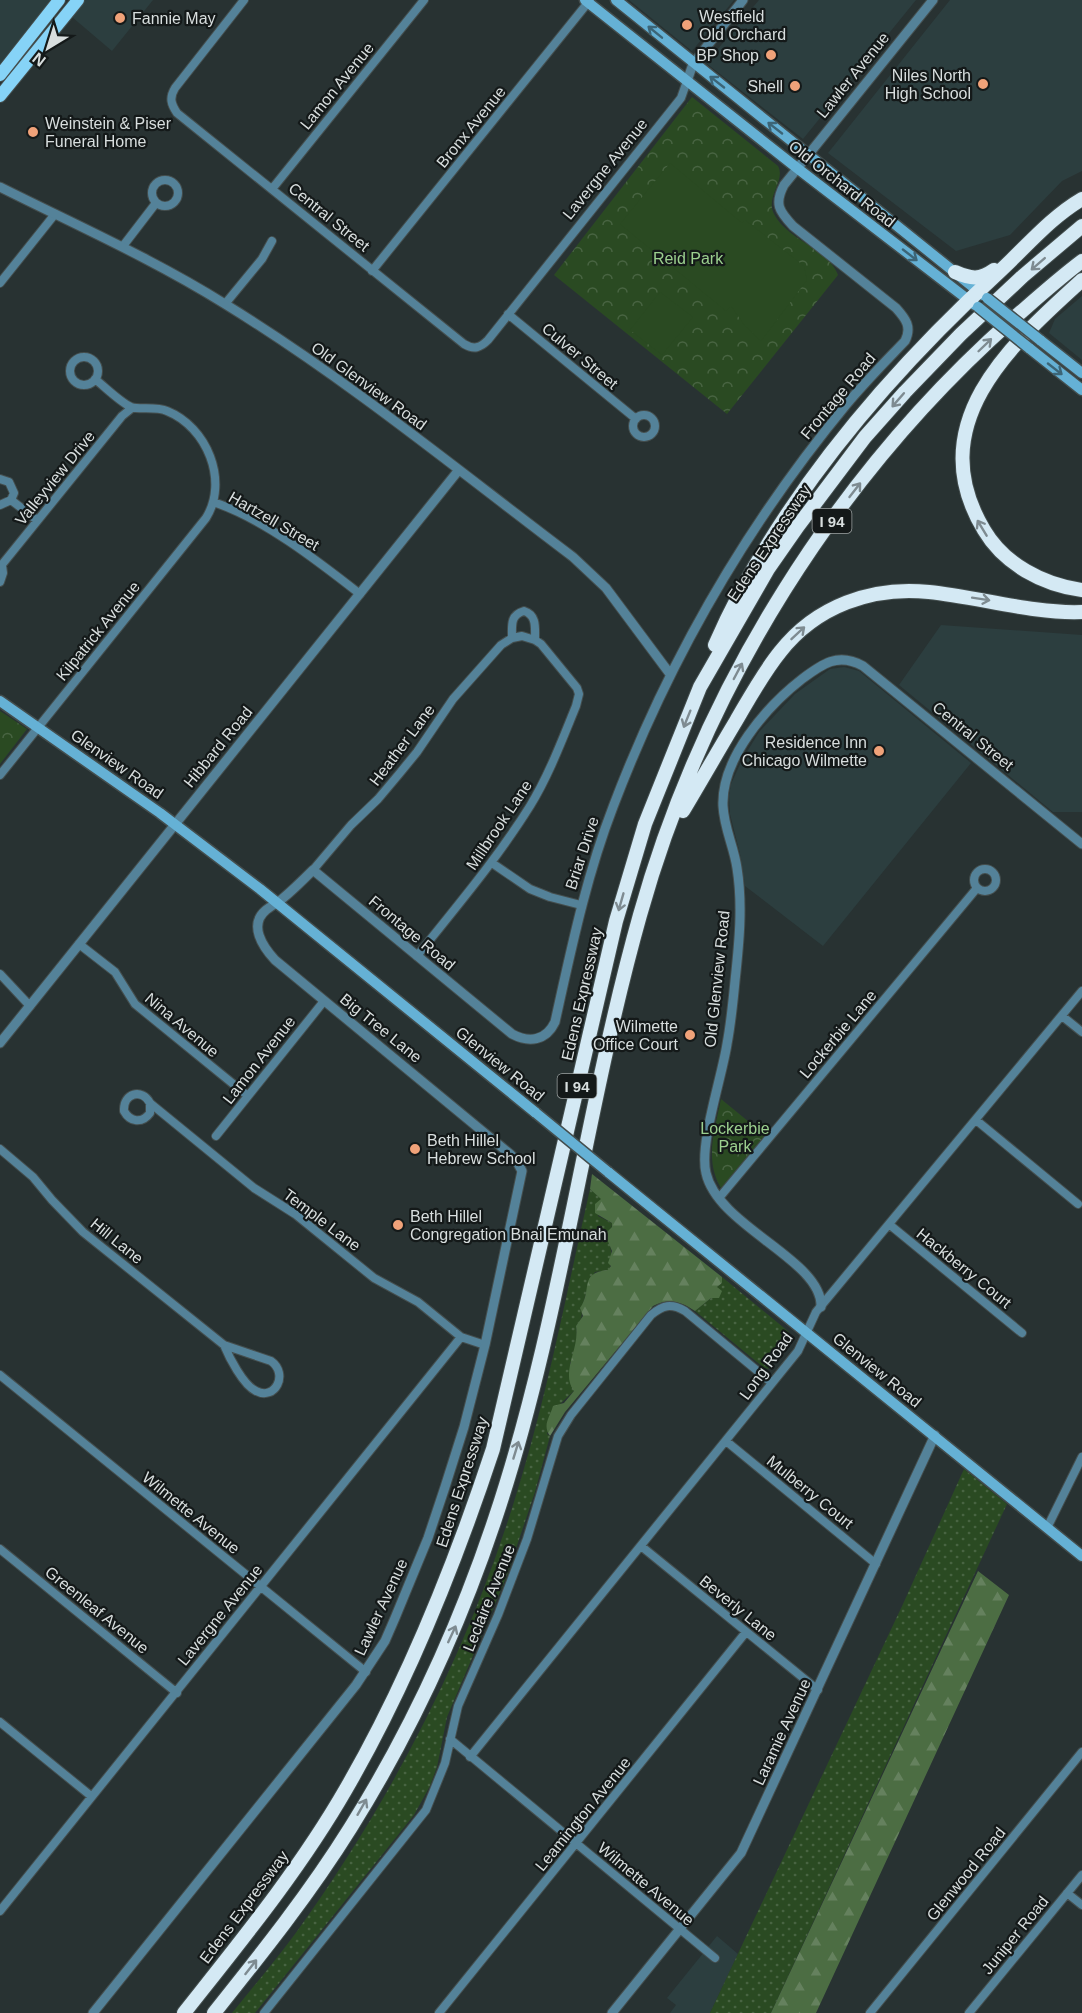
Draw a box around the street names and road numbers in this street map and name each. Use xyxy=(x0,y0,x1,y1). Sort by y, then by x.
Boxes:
street label: Lawler Avenue xyxy=(813,29,893,121)
street label: Lamon Avenue xyxy=(297,39,377,133)
street label: Bronx Avenue xyxy=(433,83,509,171)
street label: Lavergne Avenue xyxy=(559,115,651,223)
street label: Old Orchard Road xyxy=(786,137,898,231)
street label: Central Street xyxy=(285,179,373,255)
street label: Culver Street xyxy=(539,319,622,393)
street label: Old Glenview Road xyxy=(308,339,430,433)
street label: Frontage Road xyxy=(797,350,879,442)
street label: Valleyview Drive xyxy=(12,427,98,528)
street label: Edens Expressway xyxy=(724,482,814,604)
street label: Hartzell Street xyxy=(226,488,323,554)
road number: I 94 xyxy=(812,509,852,533)
street label: Kilpatrick Avenue xyxy=(53,578,143,684)
street label: Central Street xyxy=(929,698,1017,774)
street label: Heather Lane xyxy=(366,701,438,789)
street label: Hibbard Road xyxy=(180,703,256,791)
street label: Glenview Road xyxy=(68,726,166,802)
street label: Millbrook Lane xyxy=(463,777,535,873)
street label: Briar Drive xyxy=(562,814,602,892)
street label: Frontage Road xyxy=(366,892,458,974)
street label: Old Glenview Road xyxy=(701,910,733,1048)
street label: Edens Expressway xyxy=(558,926,606,1062)
street label: Lockerbie Lane xyxy=(796,987,880,1081)
street label: Nina Avenue xyxy=(142,989,222,1061)
street label: Big Tree Lane xyxy=(337,990,425,1066)
street label: Lamon Avenue xyxy=(220,1013,299,1107)
street label: Glenview Road xyxy=(452,1023,548,1105)
road number: I 94 xyxy=(558,1074,596,1098)
street label: Temple Lane xyxy=(280,1186,364,1254)
street label: Hill Lane xyxy=(87,1215,147,1267)
street label: Hackberry Court xyxy=(913,1225,1015,1312)
street label: Long Road xyxy=(736,1329,796,1403)
street label: Glenview Road xyxy=(829,1329,925,1411)
street label: Edens Expressway xyxy=(433,1415,491,1549)
street label: Mulberry Court xyxy=(764,1452,857,1532)
street label: Wilmette Avenue xyxy=(139,1469,243,1557)
street label: Leclaire Avenue xyxy=(460,1542,518,1654)
street label: Lawler Avenue xyxy=(351,1556,411,1658)
street label: Lavergne Avenue xyxy=(174,1561,266,1669)
street label: Greenleaf Avenue xyxy=(42,1563,152,1657)
street label: Beverly Lane xyxy=(696,1572,780,1644)
street label: Laramie Avenue xyxy=(750,1676,814,1788)
street label: Leamington Avenue xyxy=(532,1754,634,1874)
street label: Glenwood Road xyxy=(923,1824,1009,1924)
street label: Wilmette Avenue xyxy=(595,1839,697,1929)
street label: Edens Expressway xyxy=(196,1848,292,1966)
street label: Juniper Road xyxy=(978,1893,1052,1977)

